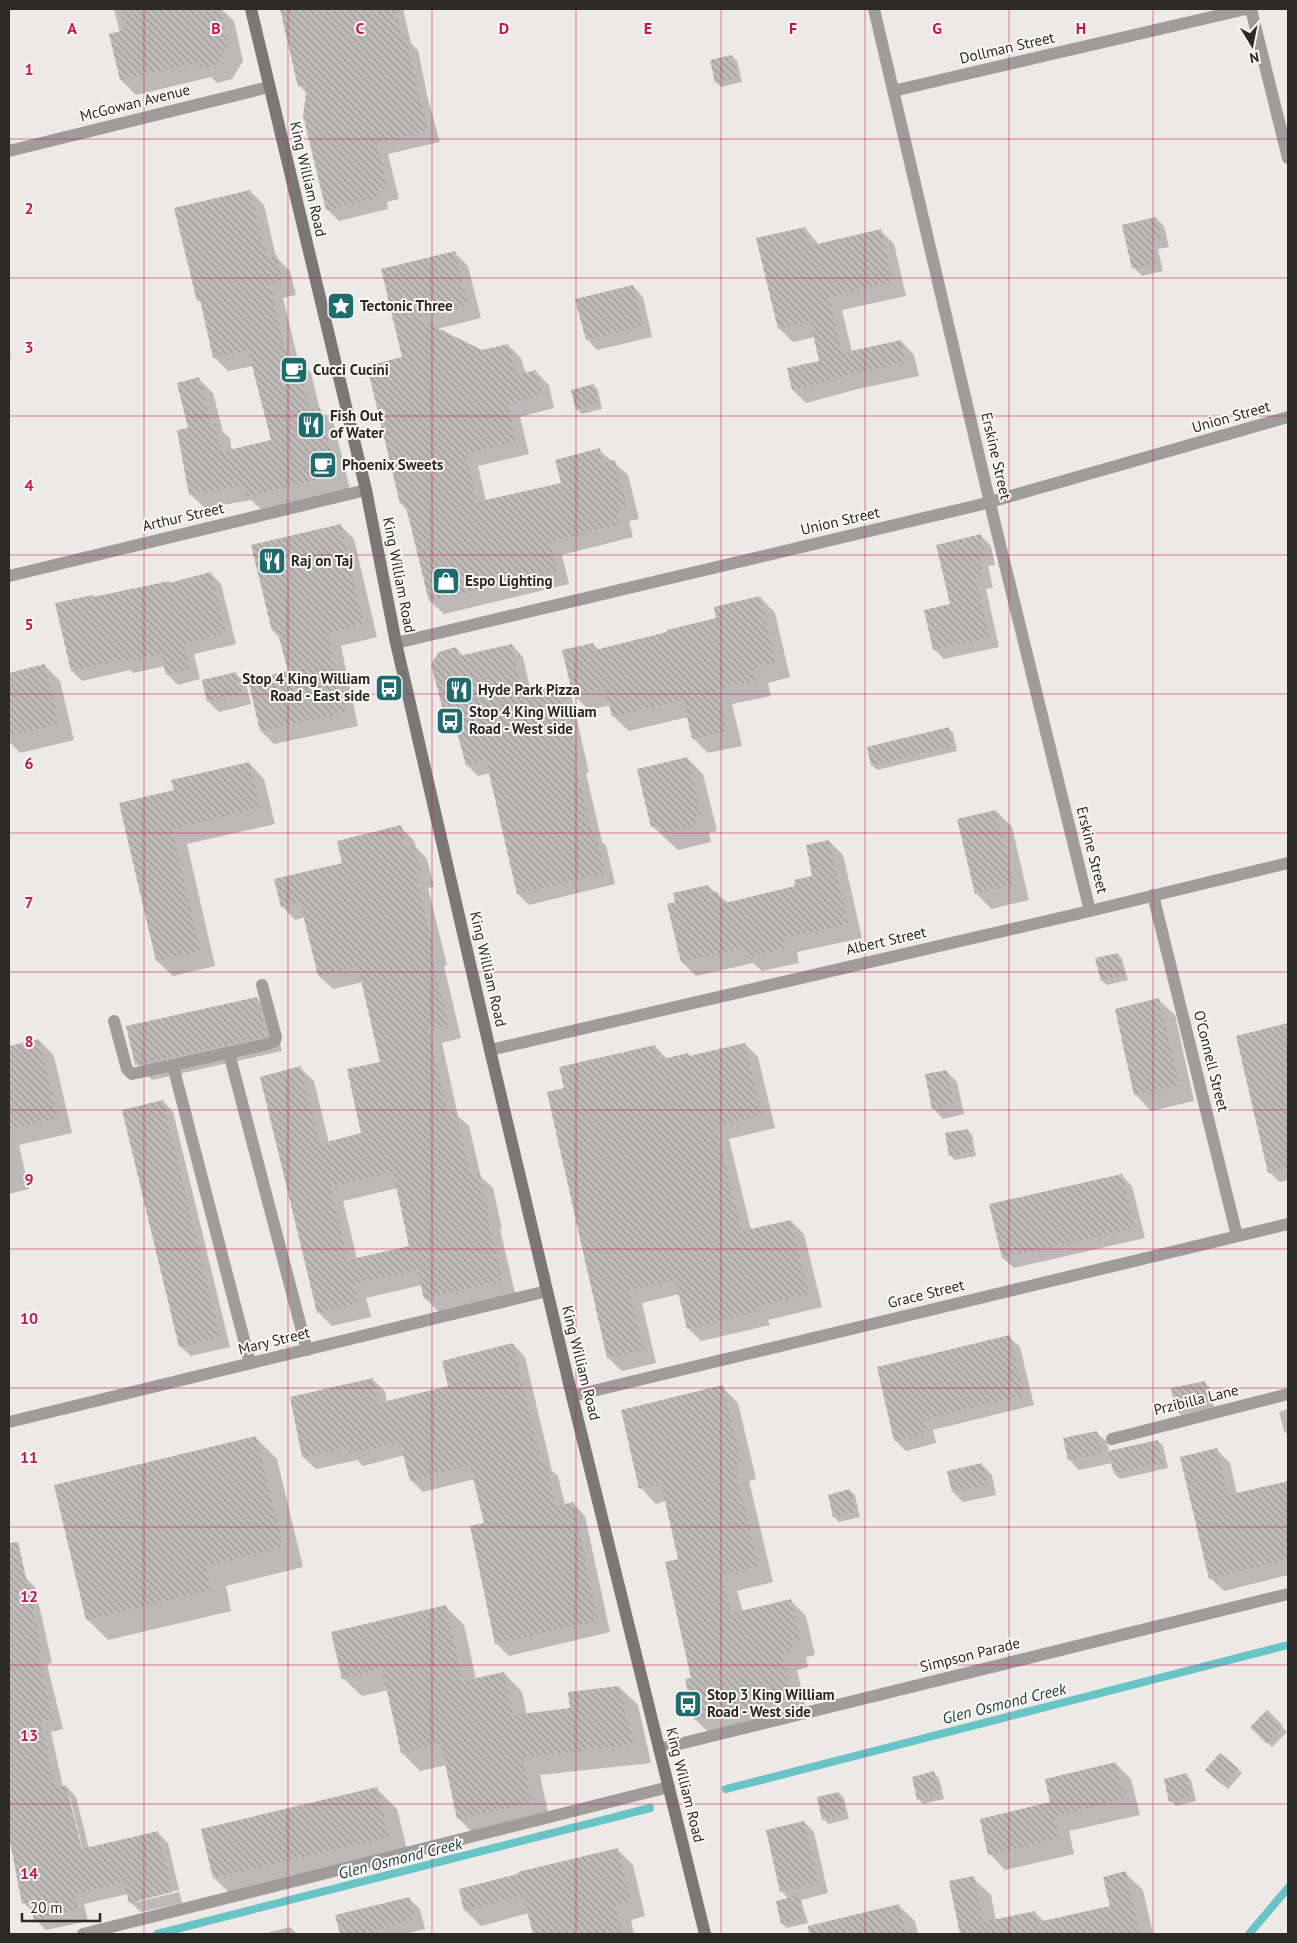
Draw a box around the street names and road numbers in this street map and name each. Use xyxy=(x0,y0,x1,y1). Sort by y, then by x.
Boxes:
street label: Dollman Street xyxy=(958,27,1056,68)
street label: McGowan Avenue xyxy=(78,80,192,125)
street label: King William Road xyxy=(286,119,331,238)
street label: Union Street xyxy=(1190,396,1272,437)
street label: Erskine Street xyxy=(977,410,1016,501)
street label: Arthur Street xyxy=(140,498,226,535)
street label: Union Street xyxy=(798,502,881,539)
street label: King William Road xyxy=(379,515,420,635)
street label: Erskine Street xyxy=(1073,804,1112,895)
street label: King William Road xyxy=(466,909,511,1028)
street label: Albert Street xyxy=(844,922,928,959)
street label: O'Connell Street xyxy=(1190,1008,1233,1113)
street label: Grace Street xyxy=(886,1275,966,1312)
street label: King William Road xyxy=(558,1303,605,1422)
street label: Mary Street xyxy=(236,1322,312,1359)
street label: Przibilla Lane xyxy=(1152,1380,1240,1419)
street label: Simpson Parade xyxy=(918,1633,1022,1676)
street label: King William Road xyxy=(662,1725,709,1844)

